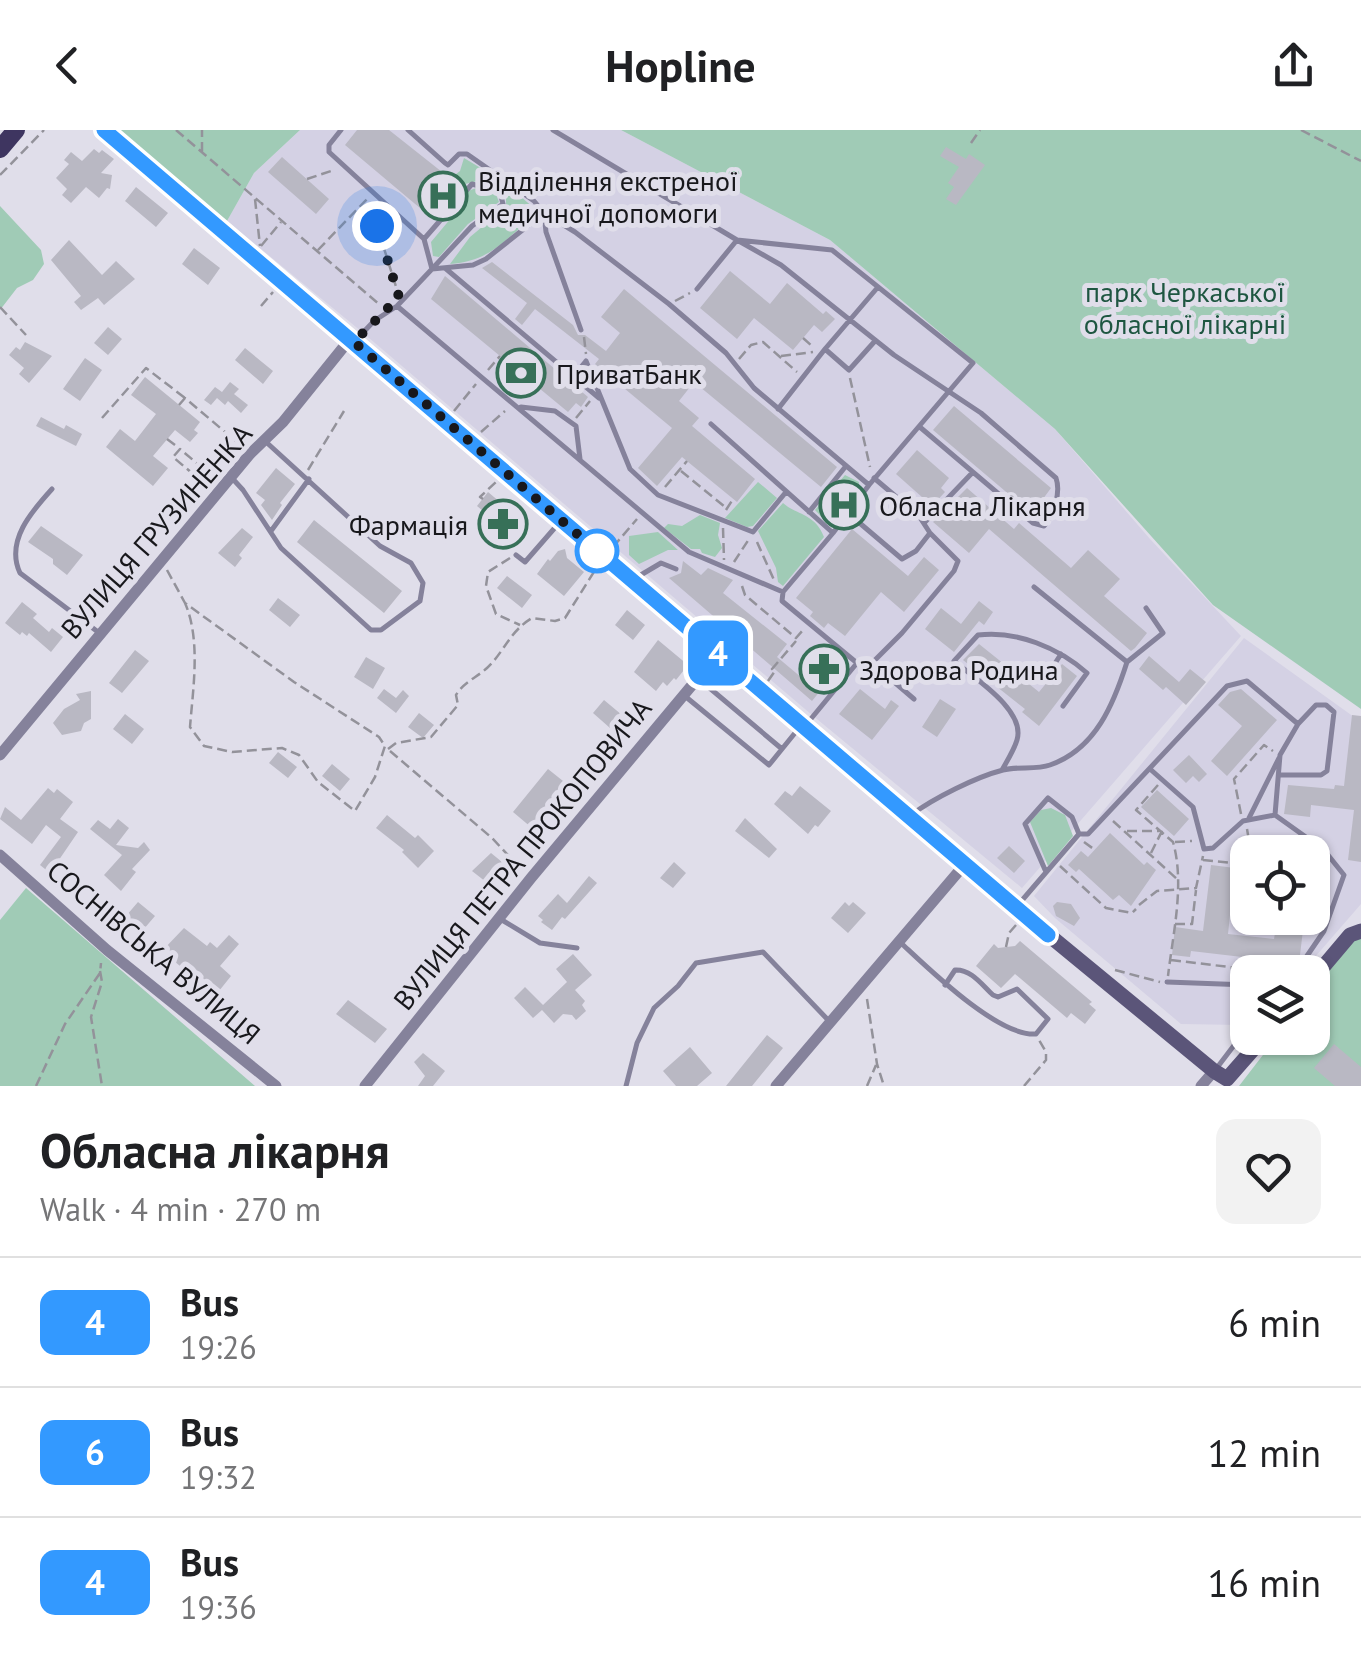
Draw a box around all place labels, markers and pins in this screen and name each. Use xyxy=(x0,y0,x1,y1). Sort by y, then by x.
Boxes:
place label: Відділення екстреної медичної допомоги xyxy=(478,162,738,231)
hospital icon: Відділення екстреної медичної допомоги xyxy=(417,170,469,222)
bank icon: ПриватБанк xyxy=(495,347,547,399)
place label: ПриватБанк xyxy=(556,355,702,392)
hospital icon: Обласна Лікарня xyxy=(818,479,870,531)
place label: Обласна Лікарня xyxy=(879,487,1086,524)
pharmacy icon: Фармація xyxy=(477,498,529,550)
place label: Фармація xyxy=(349,506,468,543)
unlabelled marker xyxy=(576,530,618,572)
pharmacy icon: Здорова Родина xyxy=(798,643,850,695)
place label: Здорова Родина xyxy=(859,651,1059,688)

